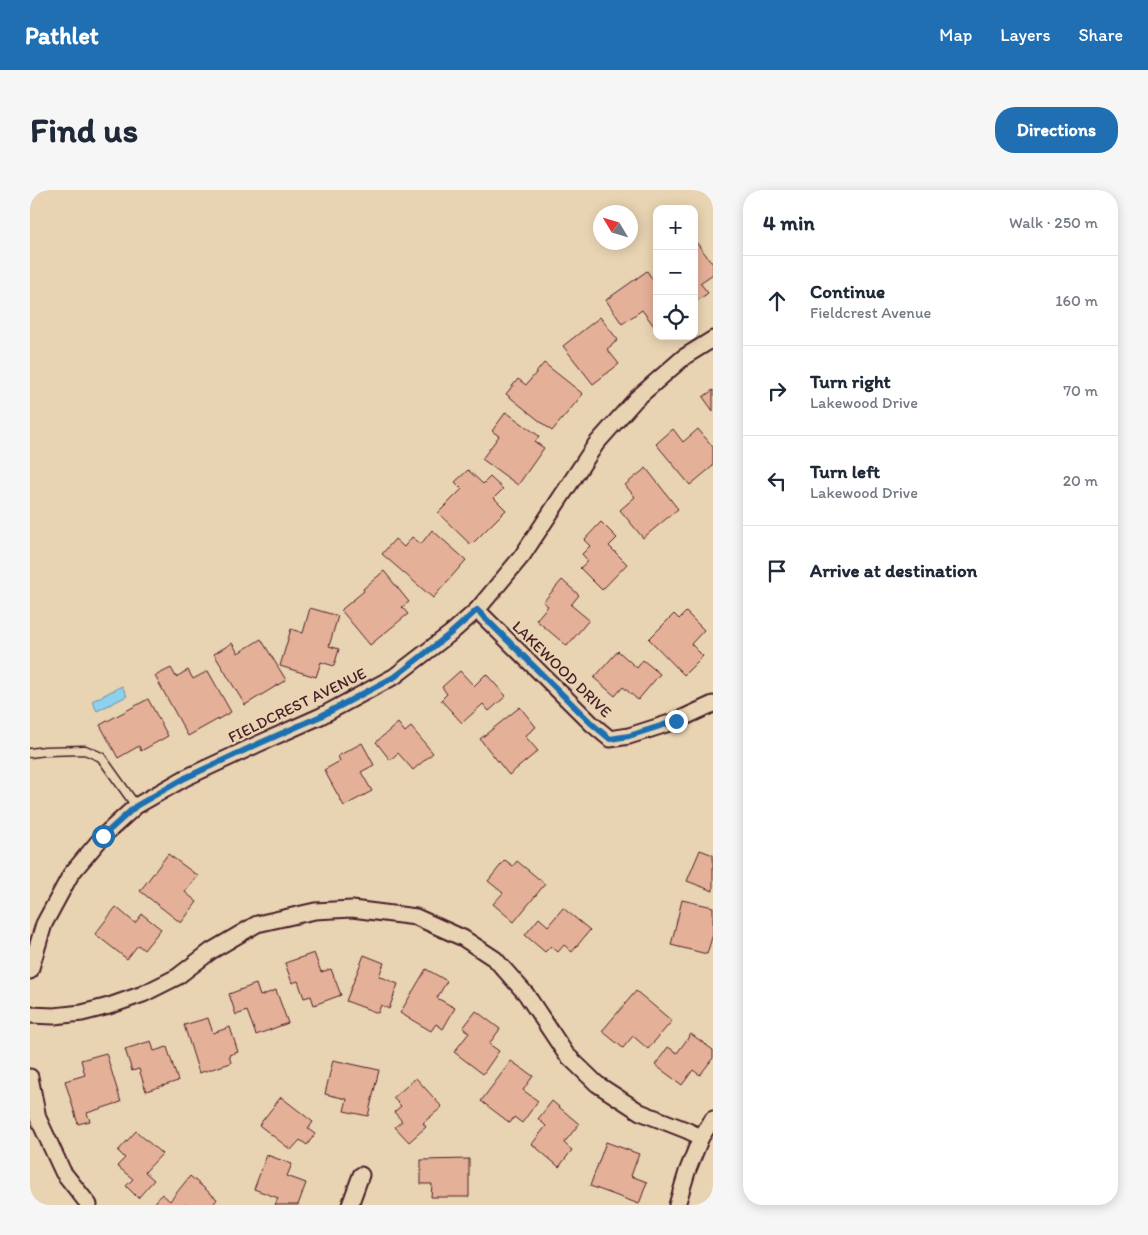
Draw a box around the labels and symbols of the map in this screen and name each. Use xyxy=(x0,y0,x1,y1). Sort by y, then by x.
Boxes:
north arrow xyxy=(593,205,638,250)
street label: LAKEWOOD DRIVE xyxy=(508,617,616,721)
street label: FIELDCREST AVENUE xyxy=(225,663,369,747)
route end xyxy=(665,710,688,733)
route start xyxy=(92,825,115,848)

